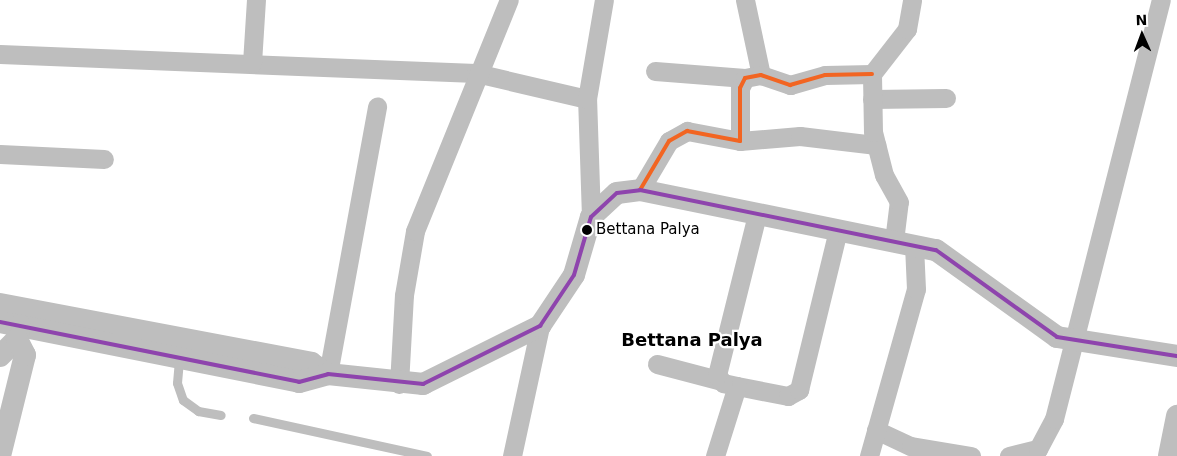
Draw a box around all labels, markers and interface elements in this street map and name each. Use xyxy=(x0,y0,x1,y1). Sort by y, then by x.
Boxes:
north arrow xyxy=(1117,10,1167,60)
text: N xyxy=(1135,12,1148,28)
place label: Bettana Palya xyxy=(596,221,700,239)
marker: Bettana Palya xyxy=(582,225,592,235)
district label: Bettana Palya xyxy=(621,329,763,351)

